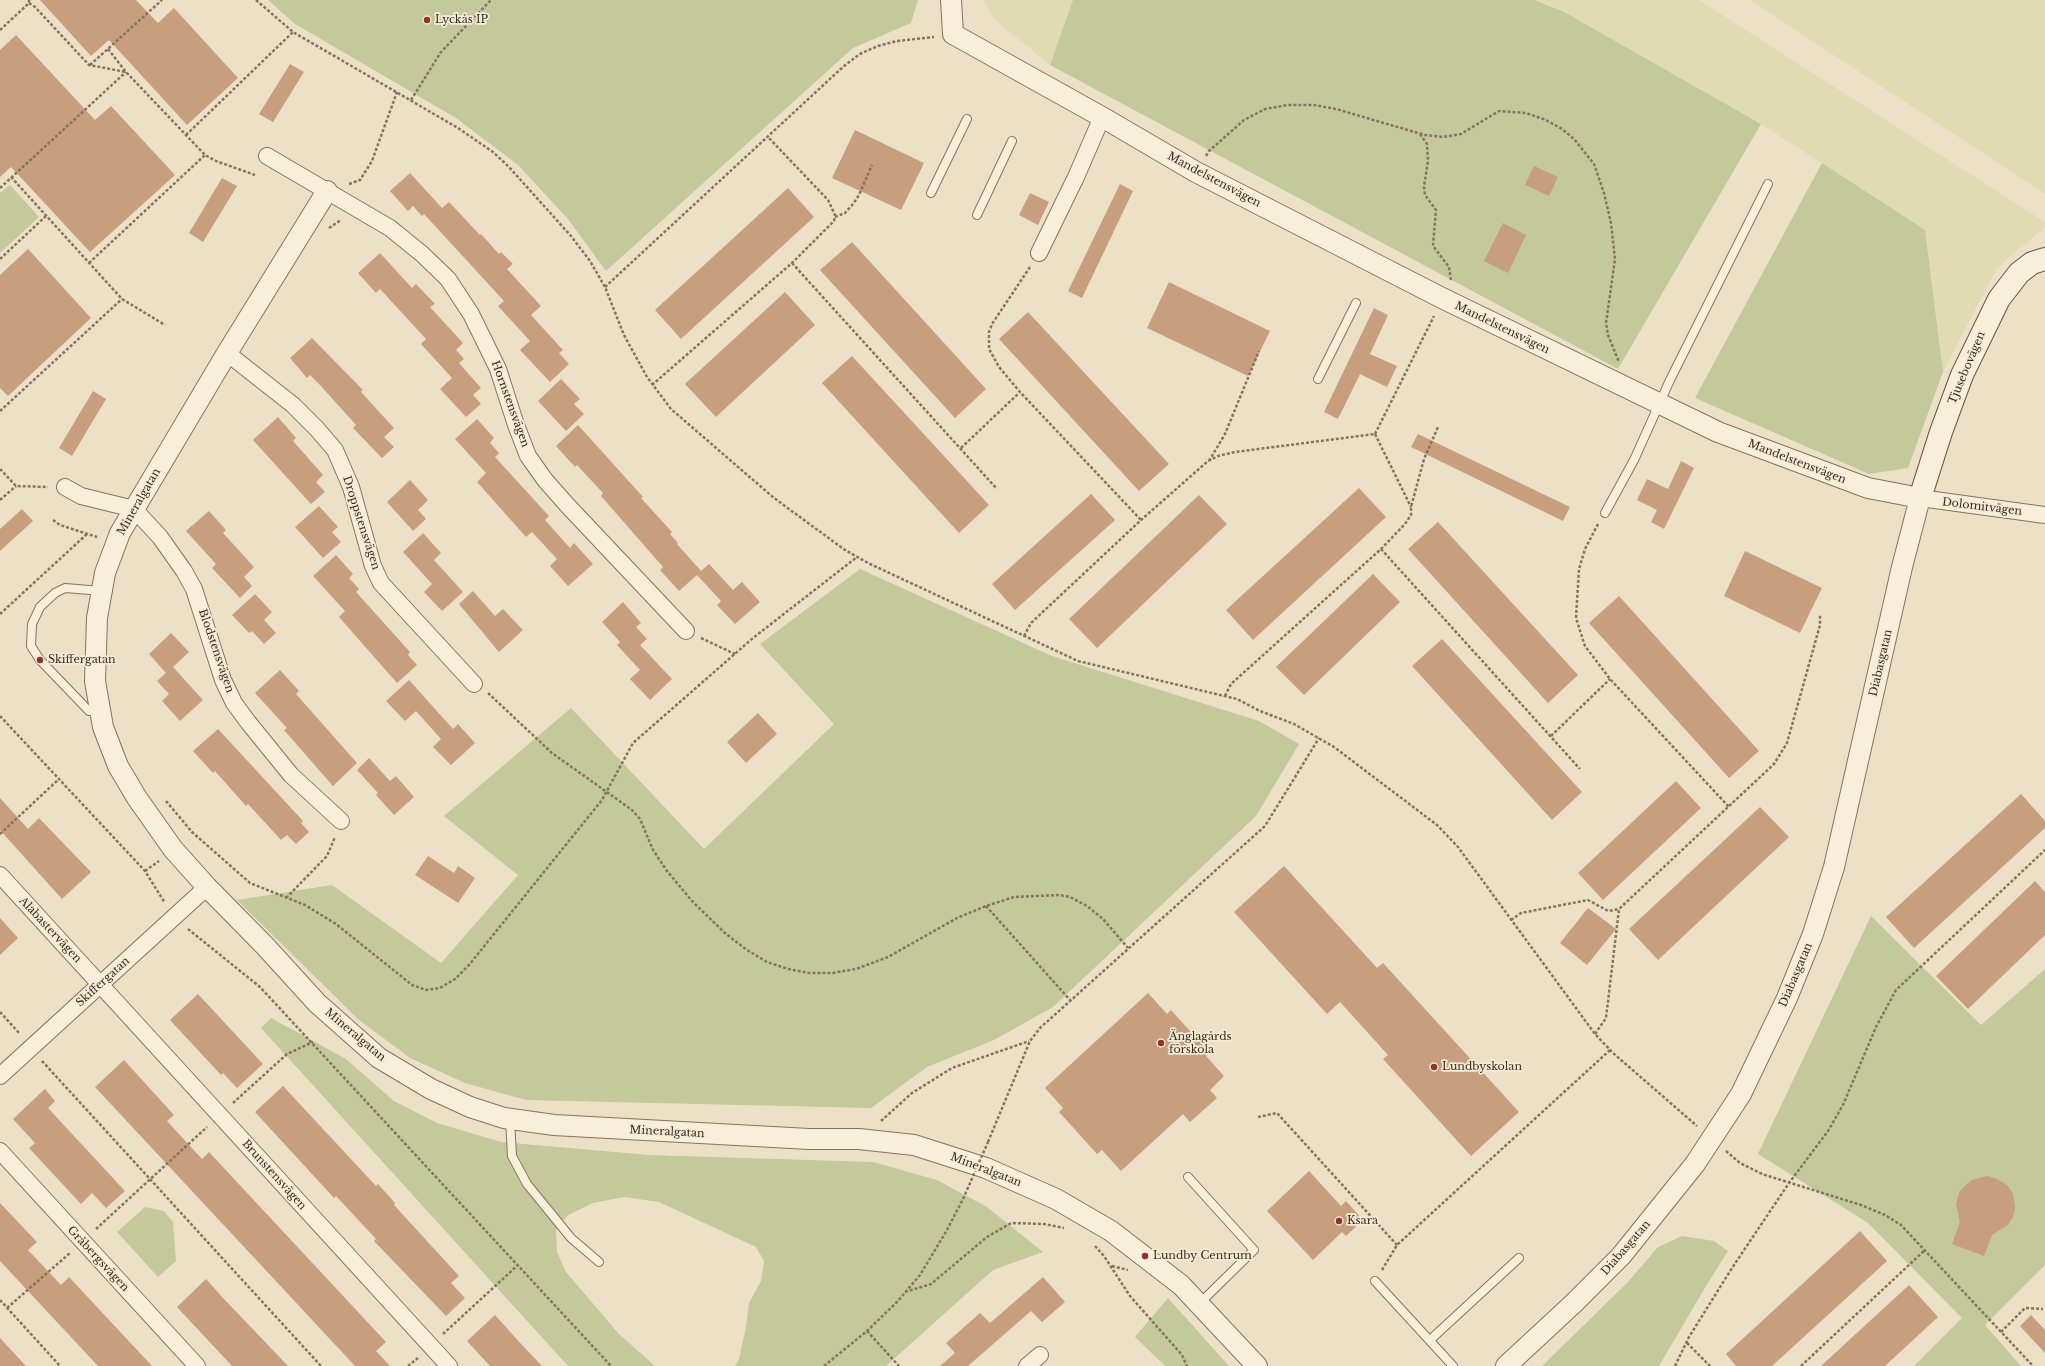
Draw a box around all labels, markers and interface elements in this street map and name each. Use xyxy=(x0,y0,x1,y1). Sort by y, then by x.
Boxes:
place label: Lyckås IP xyxy=(435,13,488,27)
marker: Lyckås IP xyxy=(422,15,432,25)
street label: Mandelstensvägen xyxy=(1165,150,1263,210)
street label: Mandelstensvägen xyxy=(1452,299,1552,357)
street label: Tjusebovägen xyxy=(1946,330,1988,406)
street label: Hornstensvägen xyxy=(488,359,532,449)
street label: Mandelstensvägen xyxy=(1746,437,1848,487)
street label: Mineralgatan xyxy=(115,466,163,538)
street label: Droppstensvägen xyxy=(340,474,382,572)
street label: Dolomitvägen xyxy=(1941,496,2023,518)
street label: Blodstensvägen xyxy=(195,607,237,695)
street label: Diabasgatan xyxy=(1867,628,1895,698)
place label: Skiffergatan xyxy=(48,653,116,667)
marker: Skiffergatan xyxy=(35,655,45,665)
street label: Alabastervägen xyxy=(16,894,84,966)
street label: Diabasgatan xyxy=(1777,941,1815,1009)
street label: Skiffergatan xyxy=(73,954,133,1010)
street label: Mineralgatan xyxy=(322,1006,388,1064)
place label: Änglagårds förskola xyxy=(1169,1030,1232,1056)
marker: Änglagårds förskola xyxy=(1156,1038,1166,1048)
place label: Lundbyskolan xyxy=(1442,1060,1522,1074)
marker: Lundbyskolan xyxy=(1429,1062,1439,1072)
street label: Mineralgatan xyxy=(629,1123,705,1141)
street label: Brunstensvägen xyxy=(239,1137,309,1213)
street label: Mineralgatan xyxy=(949,1150,1023,1190)
place label: Ksara xyxy=(1347,1214,1378,1228)
marker: Ksara xyxy=(1334,1216,1344,1226)
street label: Diabasgatan xyxy=(1599,1218,1653,1278)
street label: Gråbergsvägen xyxy=(64,1224,132,1294)
place label: Lundby Centrum xyxy=(1153,1249,1252,1263)
marker: Lundby Centrum xyxy=(1140,1251,1150,1261)

